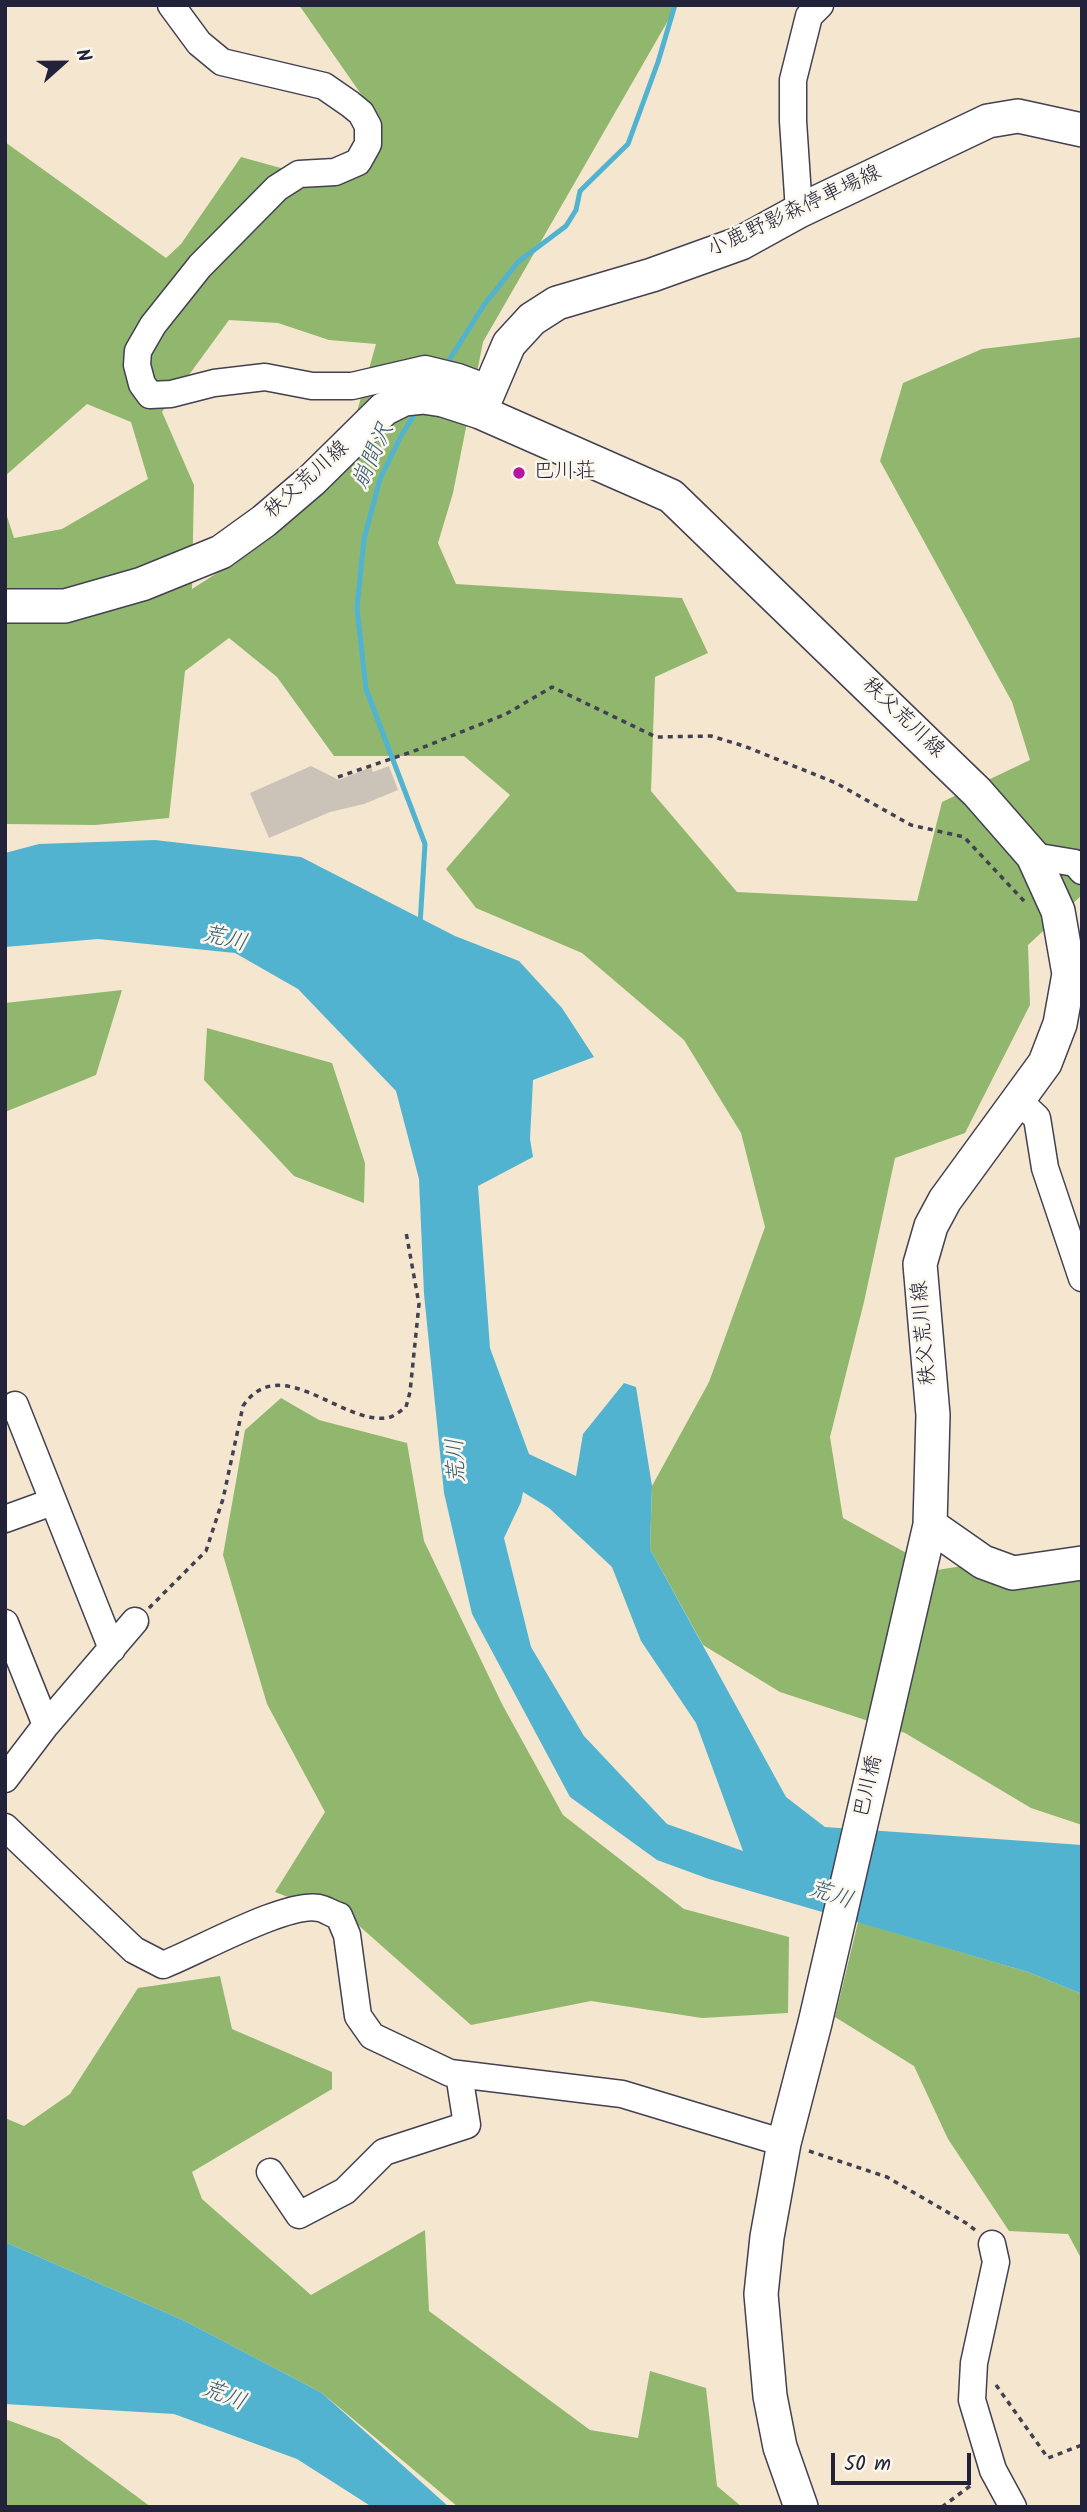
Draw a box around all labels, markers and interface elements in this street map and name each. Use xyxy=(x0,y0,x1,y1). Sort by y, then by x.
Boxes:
north arrow xyxy=(28,28,98,98)
text: N xyxy=(66,44,99,66)
street label: 小鹿野影森停車場線 xyxy=(704,162,886,264)
water label: 崩間沢 xyxy=(348,420,402,494)
street label: 秩父荒川線 xyxy=(261,437,355,525)
place label: 巴川荘 xyxy=(533,460,596,486)
marker: 巴川荘 xyxy=(511,465,527,481)
street label: 秩父荒川線 xyxy=(855,673,949,765)
water label: 荒川 xyxy=(198,922,250,960)
street label: 秩父荒川線 xyxy=(909,1280,943,1386)
water label: 荒川 xyxy=(444,1437,474,1485)
street label: 巴川橋 xyxy=(851,1753,889,1821)
water label: 荒川 xyxy=(804,1877,856,1917)
water label: 荒川 xyxy=(197,2377,249,2419)
scale bar xyxy=(835,2438,975,2482)
text: 50 m xyxy=(844,2448,891,2481)

